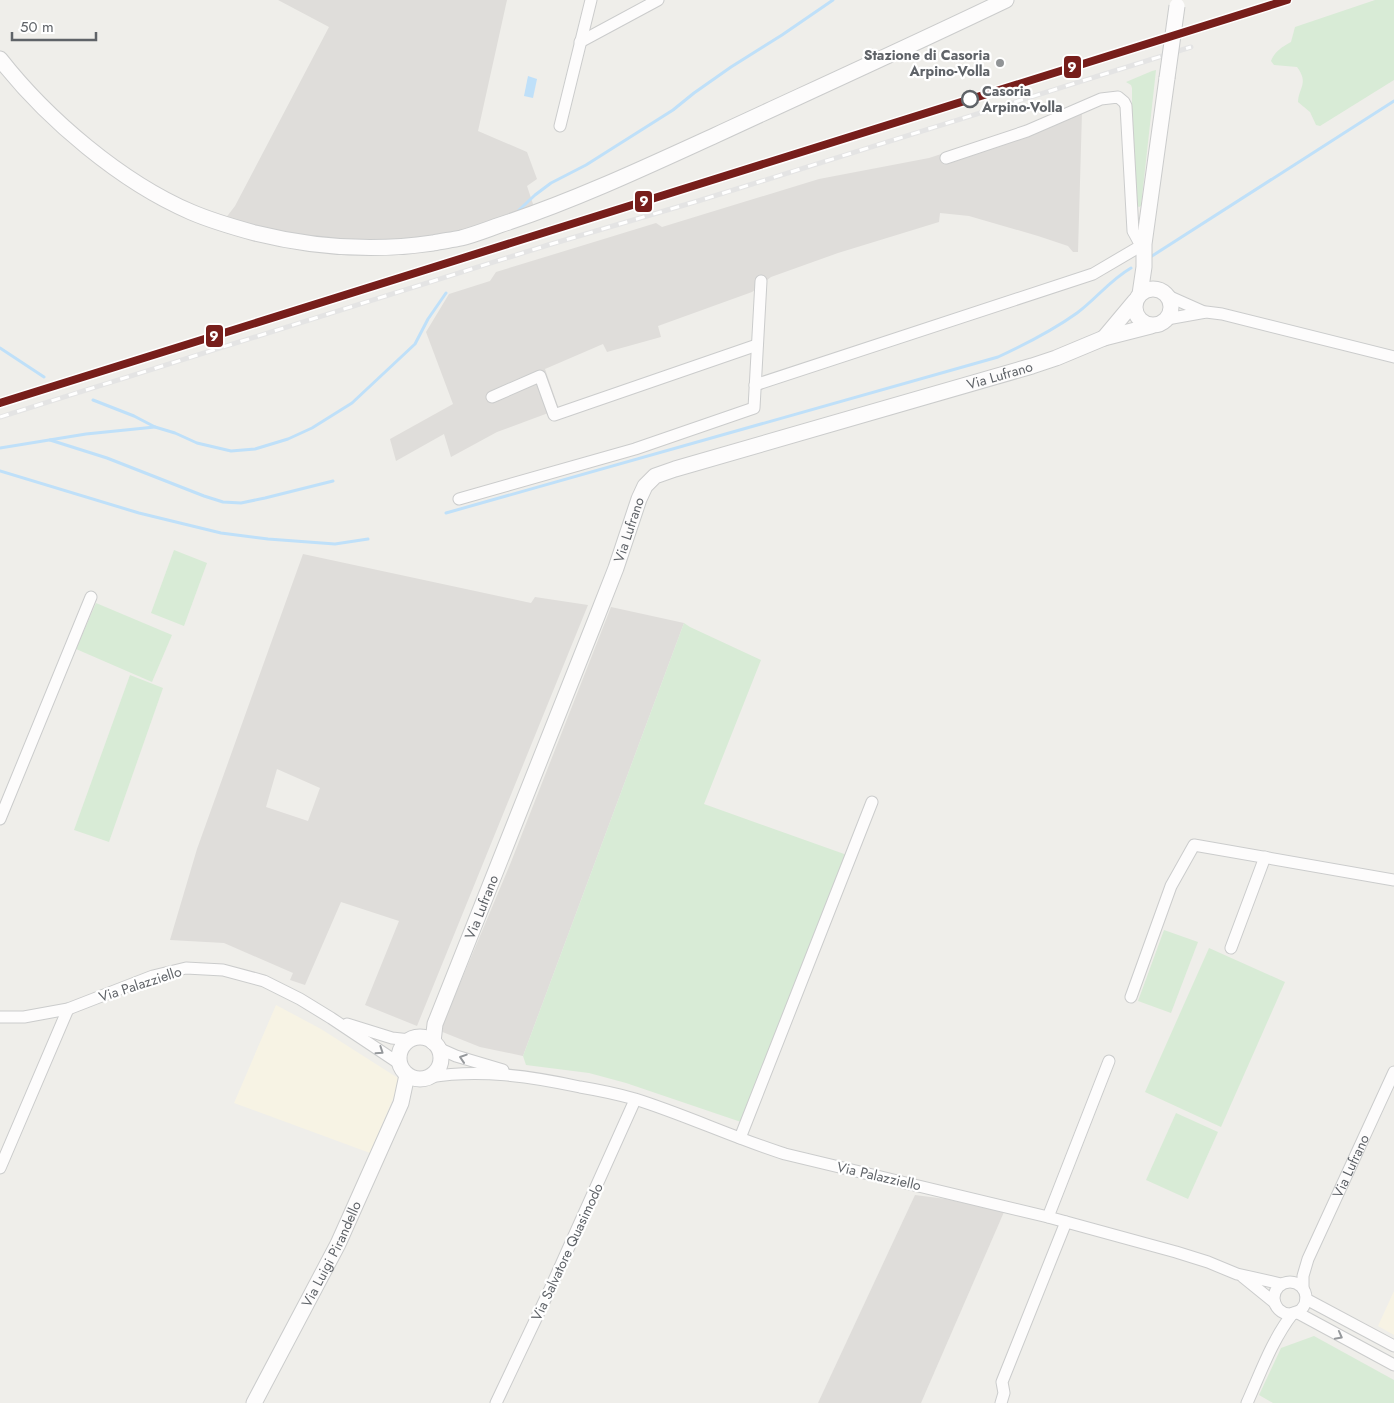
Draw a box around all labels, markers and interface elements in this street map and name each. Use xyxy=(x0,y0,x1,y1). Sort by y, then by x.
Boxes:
scale bar xyxy=(12,10,96,42)
text: 50 m xyxy=(20,16,54,38)
place label: Stazione di Casoria Arpino-Volla xyxy=(864,45,990,81)
line badge: 9 xyxy=(1063,55,1082,79)
marker: Stazione di Casoria Arpino-Volla xyxy=(994,57,1006,69)
text: 9 xyxy=(1067,57,1077,77)
place label: Casoria Arpino-Volla xyxy=(981,81,1063,117)
marker: Casoria Arpino-Volla xyxy=(961,90,979,108)
line badge: 9 xyxy=(634,190,653,213)
text: 9 xyxy=(639,191,649,211)
line badge: 9 xyxy=(205,324,224,348)
text: 9 xyxy=(209,326,219,346)
street label: Via Lufrano xyxy=(964,356,1035,394)
street label: Via Lufrano xyxy=(609,494,649,565)
street label: Via Lufrano xyxy=(460,872,503,942)
street label: Via Palazziello xyxy=(96,961,184,1007)
one-way arrow xyxy=(375,1045,384,1054)
one-way arrow xyxy=(459,1054,467,1064)
street label: Via Lufrano xyxy=(1327,1131,1374,1201)
street label: Via Palazziello xyxy=(835,1157,923,1195)
street label: Via Salvatore Quasimodo xyxy=(526,1180,608,1324)
street label: Via Luigi Pirandello xyxy=(296,1197,366,1311)
one-way arrow xyxy=(1334,1329,1343,1339)

